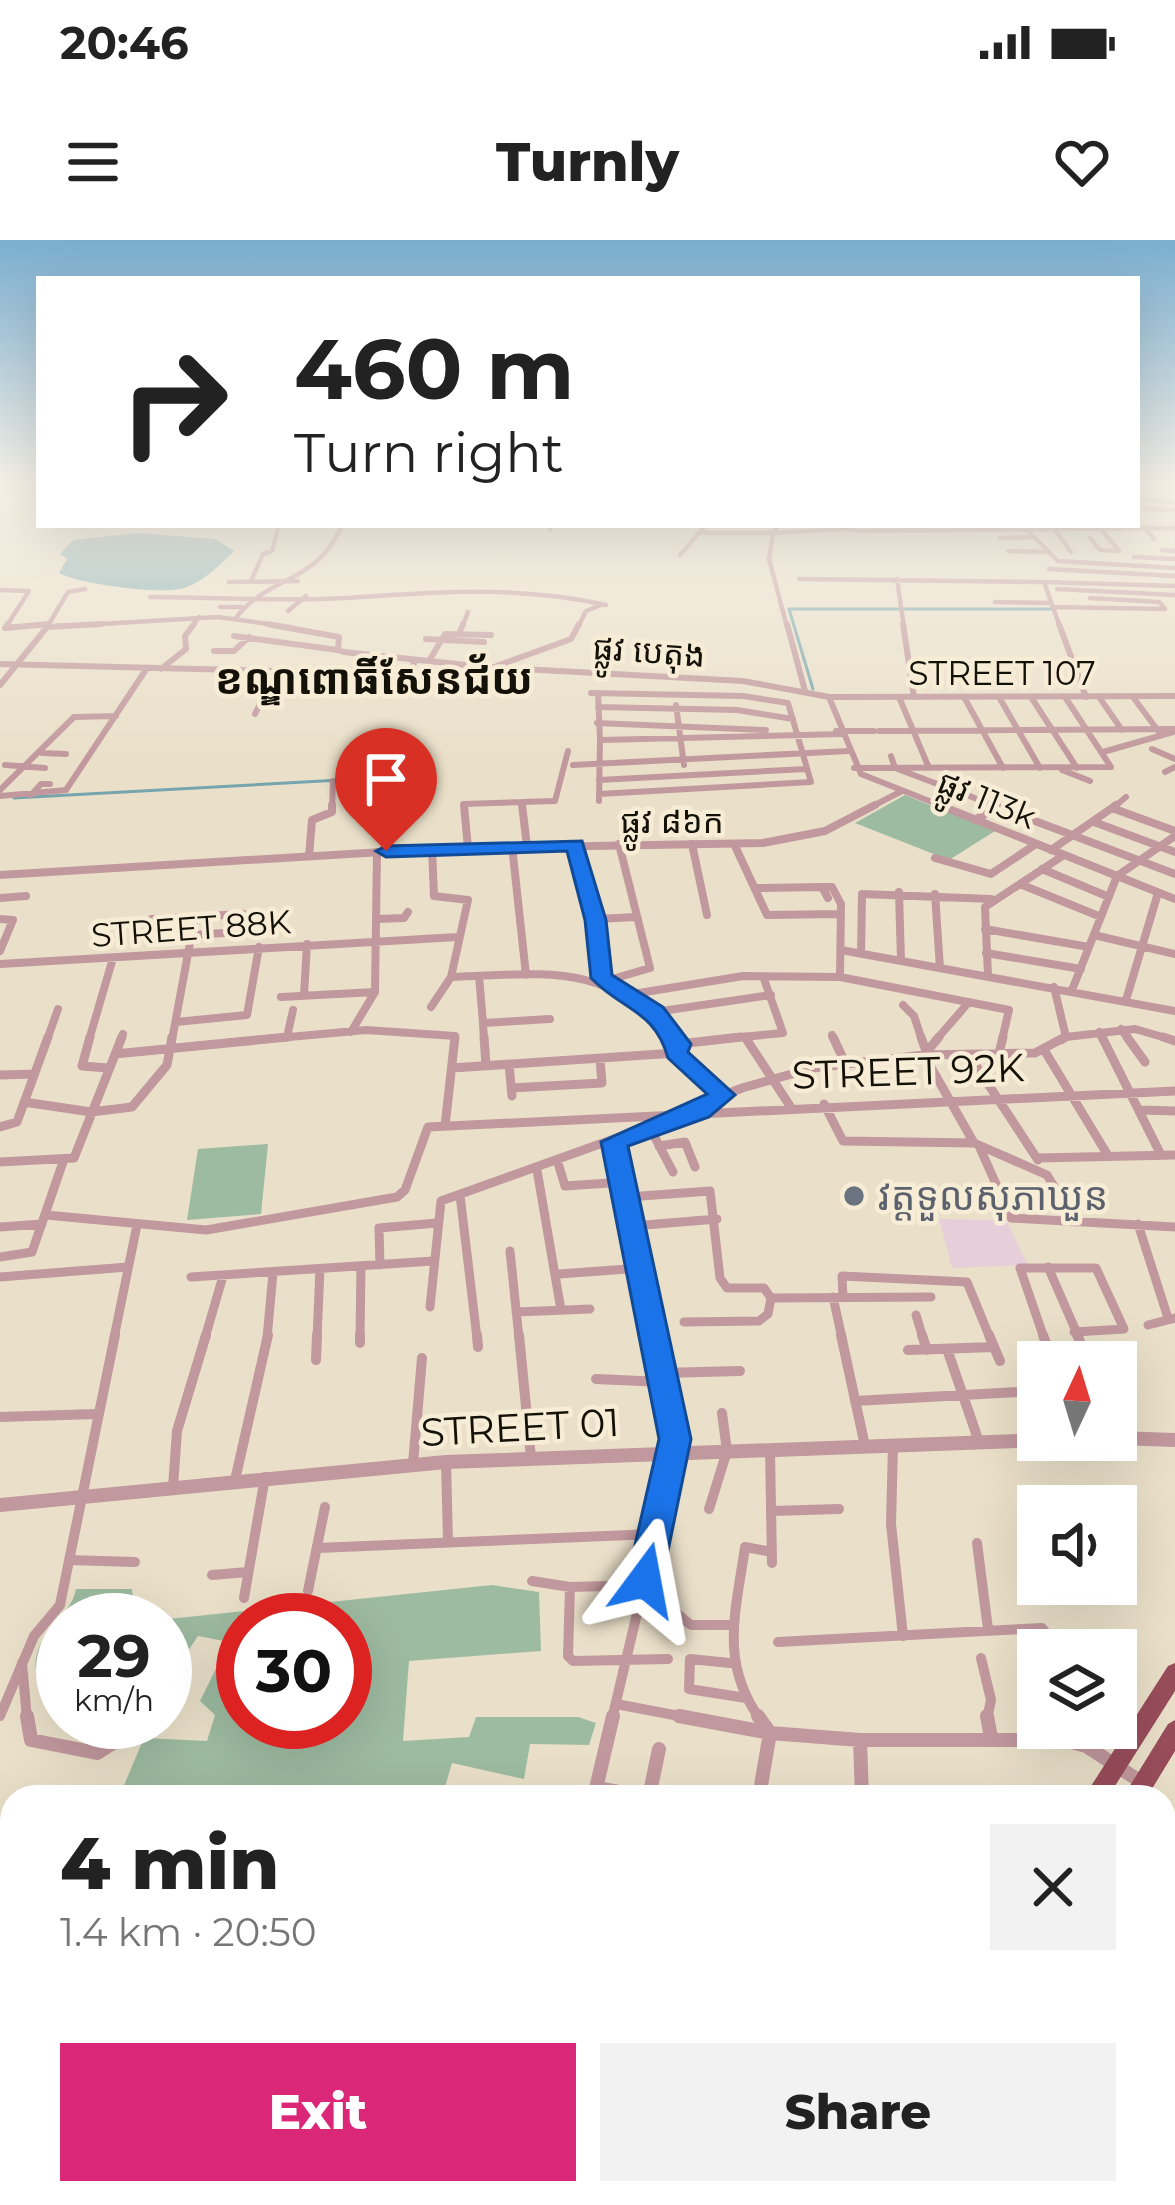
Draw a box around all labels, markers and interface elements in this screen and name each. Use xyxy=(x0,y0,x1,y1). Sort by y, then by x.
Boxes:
text: 20:46 xyxy=(60,15,189,70)
icon: menu xyxy=(60,129,126,195)
text: Turnly xyxy=(496,129,679,195)
icon: heart xyxy=(1049,129,1115,195)
text: 460 m xyxy=(294,318,574,420)
icon: right xyxy=(96,324,252,480)
text: Turn right xyxy=(294,420,564,486)
street label: ផ្លូវ បេតុង xyxy=(591,627,707,685)
district label: ខណ្ឌពោធិ៍សែនជ័យ xyxy=(215,653,533,706)
street label: STREET 107 xyxy=(908,653,1096,693)
pin xyxy=(335,728,437,851)
icon: arrive xyxy=(353,746,419,812)
street label: ផ្លូវ 113k xyxy=(928,761,1042,846)
street label: ផ្លូវ ៨៦ក xyxy=(620,801,724,851)
street label: STREET 88K xyxy=(90,901,293,955)
street label: STREET 92K xyxy=(791,1043,1025,1099)
place label: វត្តទួលសុភាឃួន xyxy=(878,1172,1108,1221)
marker: វត្តទួលសុភាឃួន xyxy=(841,1183,867,1209)
north arrow xyxy=(1017,1341,1137,1461)
map controls xyxy=(1017,1341,1137,1749)
street label: STREET 01 xyxy=(419,1398,621,1456)
button: sound xyxy=(1017,1485,1137,1605)
position arrow xyxy=(582,1517,708,1643)
speed limit sign: 30 xyxy=(216,1593,372,1749)
text: 29 xyxy=(77,1619,151,1692)
button: layers xyxy=(1017,1629,1137,1749)
text: km/h xyxy=(74,1682,154,1719)
text: 4 min xyxy=(60,1819,279,1907)
button: close xyxy=(990,1824,1116,1950)
text: 1.4 km · 20:50 xyxy=(60,1908,317,1956)
button: Exit xyxy=(60,2043,576,2181)
button: Share xyxy=(600,2043,1116,2181)

